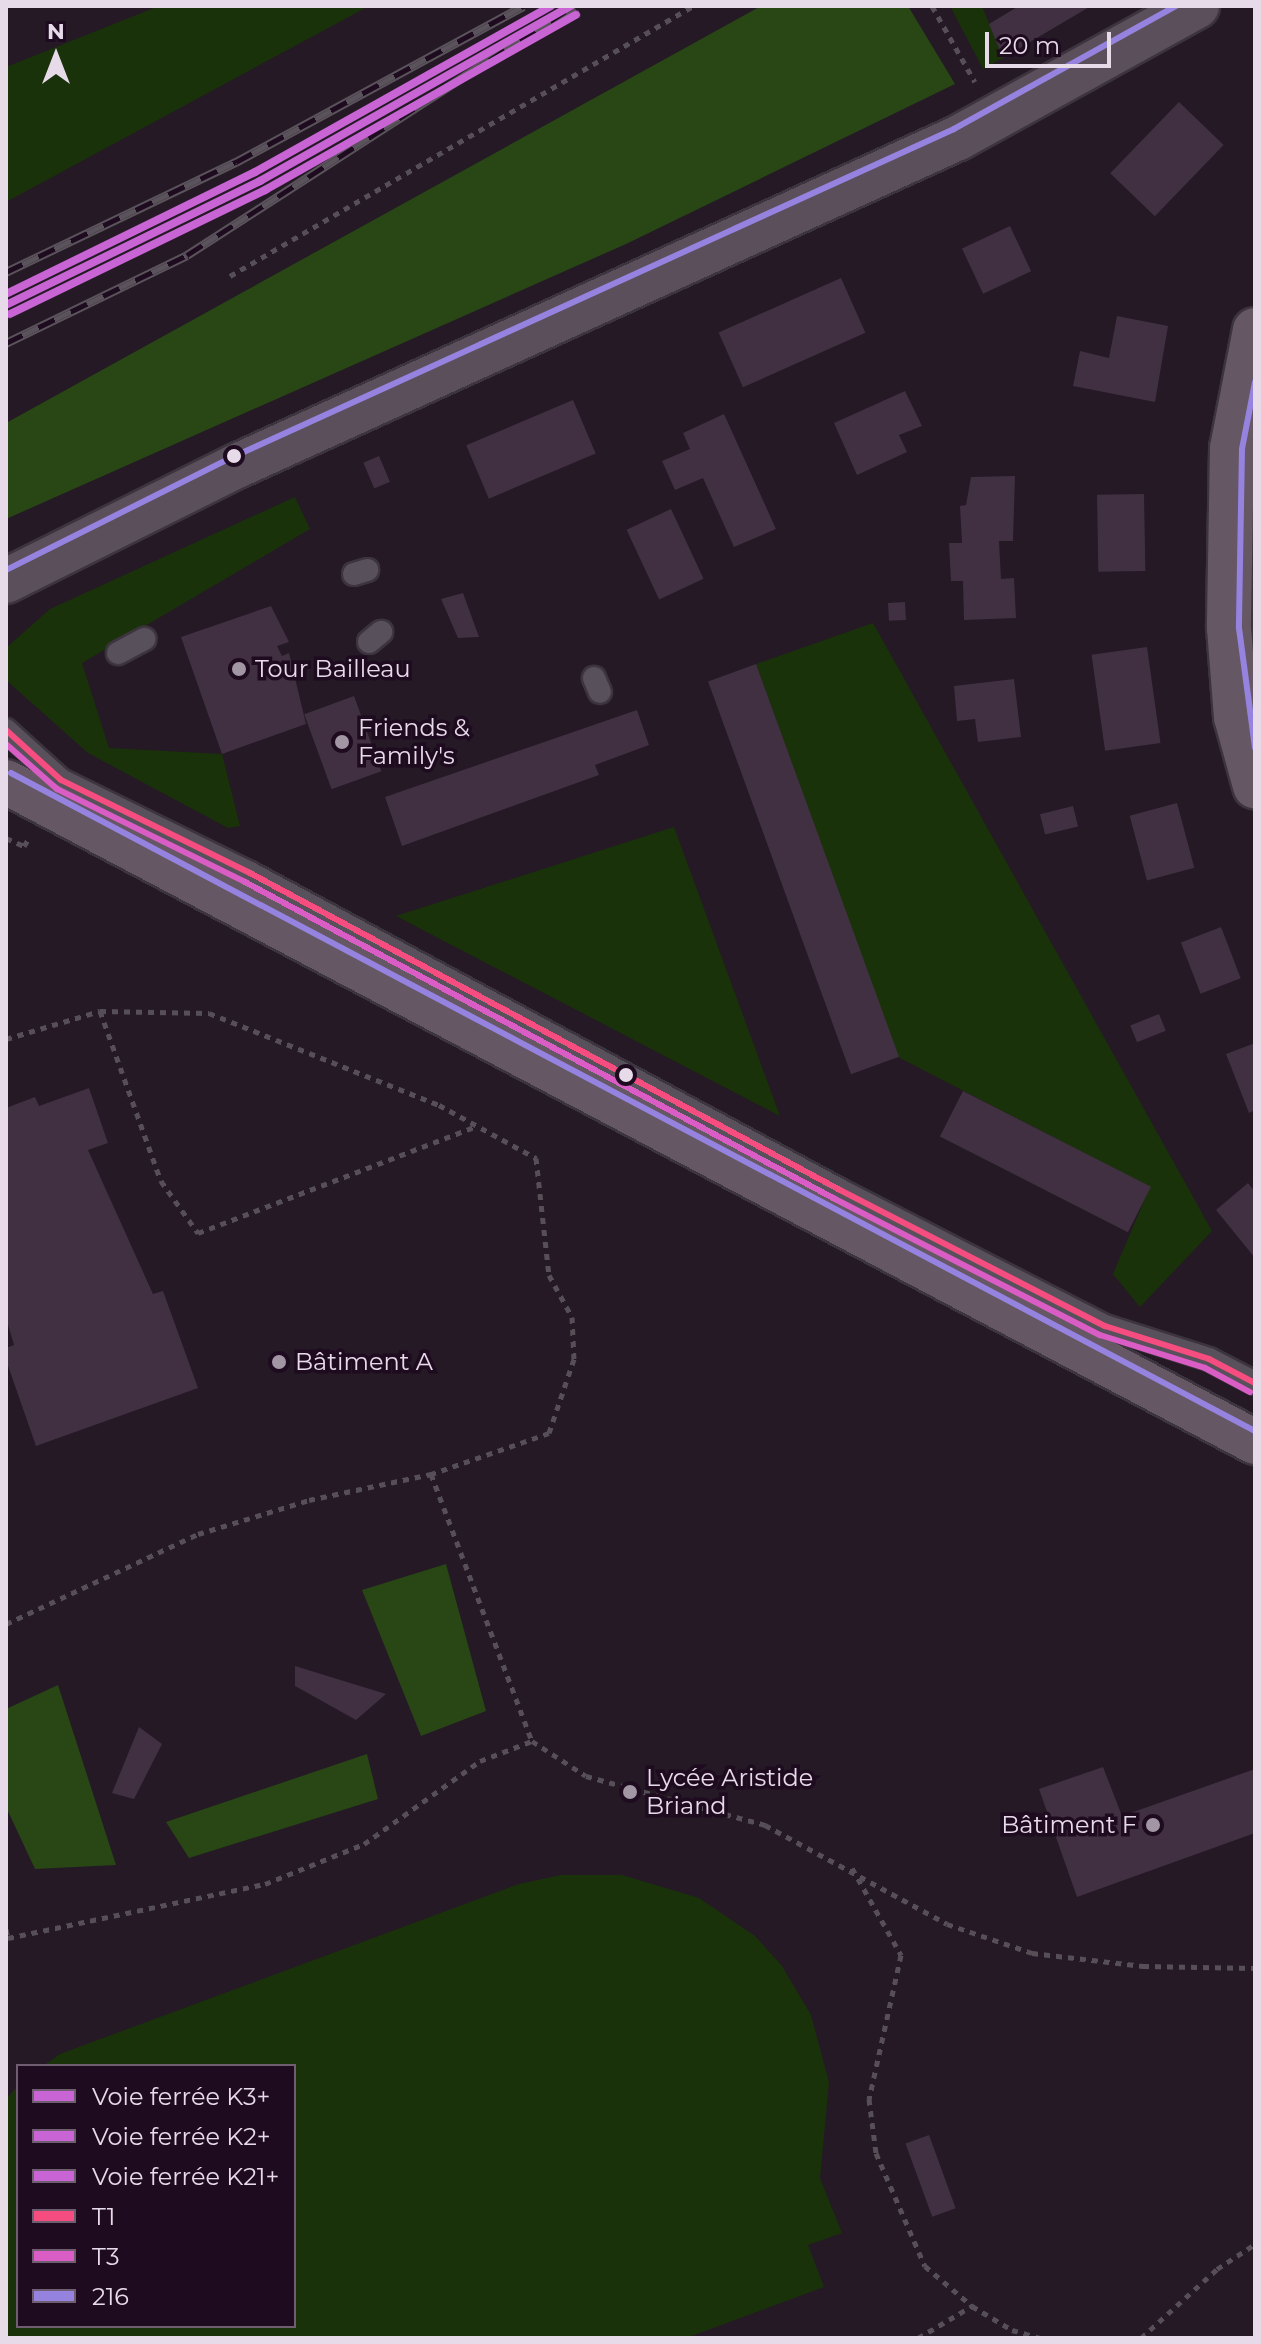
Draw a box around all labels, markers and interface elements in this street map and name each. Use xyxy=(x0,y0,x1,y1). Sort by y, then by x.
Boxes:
north arrow xyxy=(16,16,96,96)
scale bar xyxy=(989,16,1115,66)
text: N xyxy=(47,18,65,45)
text: 20 m xyxy=(999,31,1060,60)
unlabelled marker xyxy=(226,448,242,464)
place label: Tour Bailleau xyxy=(255,655,411,683)
marker: Tour Bailleau xyxy=(230,660,248,678)
place label: Friends & Family's xyxy=(358,714,470,770)
marker: Friends & Family's xyxy=(333,733,351,751)
unlabelled marker xyxy=(618,1067,634,1083)
place label: Bâtiment A xyxy=(295,1348,433,1376)
marker: Bâtiment A xyxy=(270,1353,288,1371)
place label: Lycée Aristide Briand xyxy=(646,1764,813,1820)
marker: Lycée Aristide Briand xyxy=(621,1783,639,1801)
place label: Bâtiment F xyxy=(1001,1811,1137,1839)
marker: Bâtiment F xyxy=(1144,1816,1162,1834)
legend xyxy=(16,2064,296,2328)
text: Voie ferrée K3+ xyxy=(92,2082,270,2111)
text: Voie ferrée K2+ xyxy=(92,2122,271,2151)
text: Voie ferrée K21+ xyxy=(92,2162,279,2191)
text: T1 xyxy=(92,2202,115,2231)
text: T3 xyxy=(92,2242,120,2271)
text: 216 xyxy=(92,2282,129,2311)

